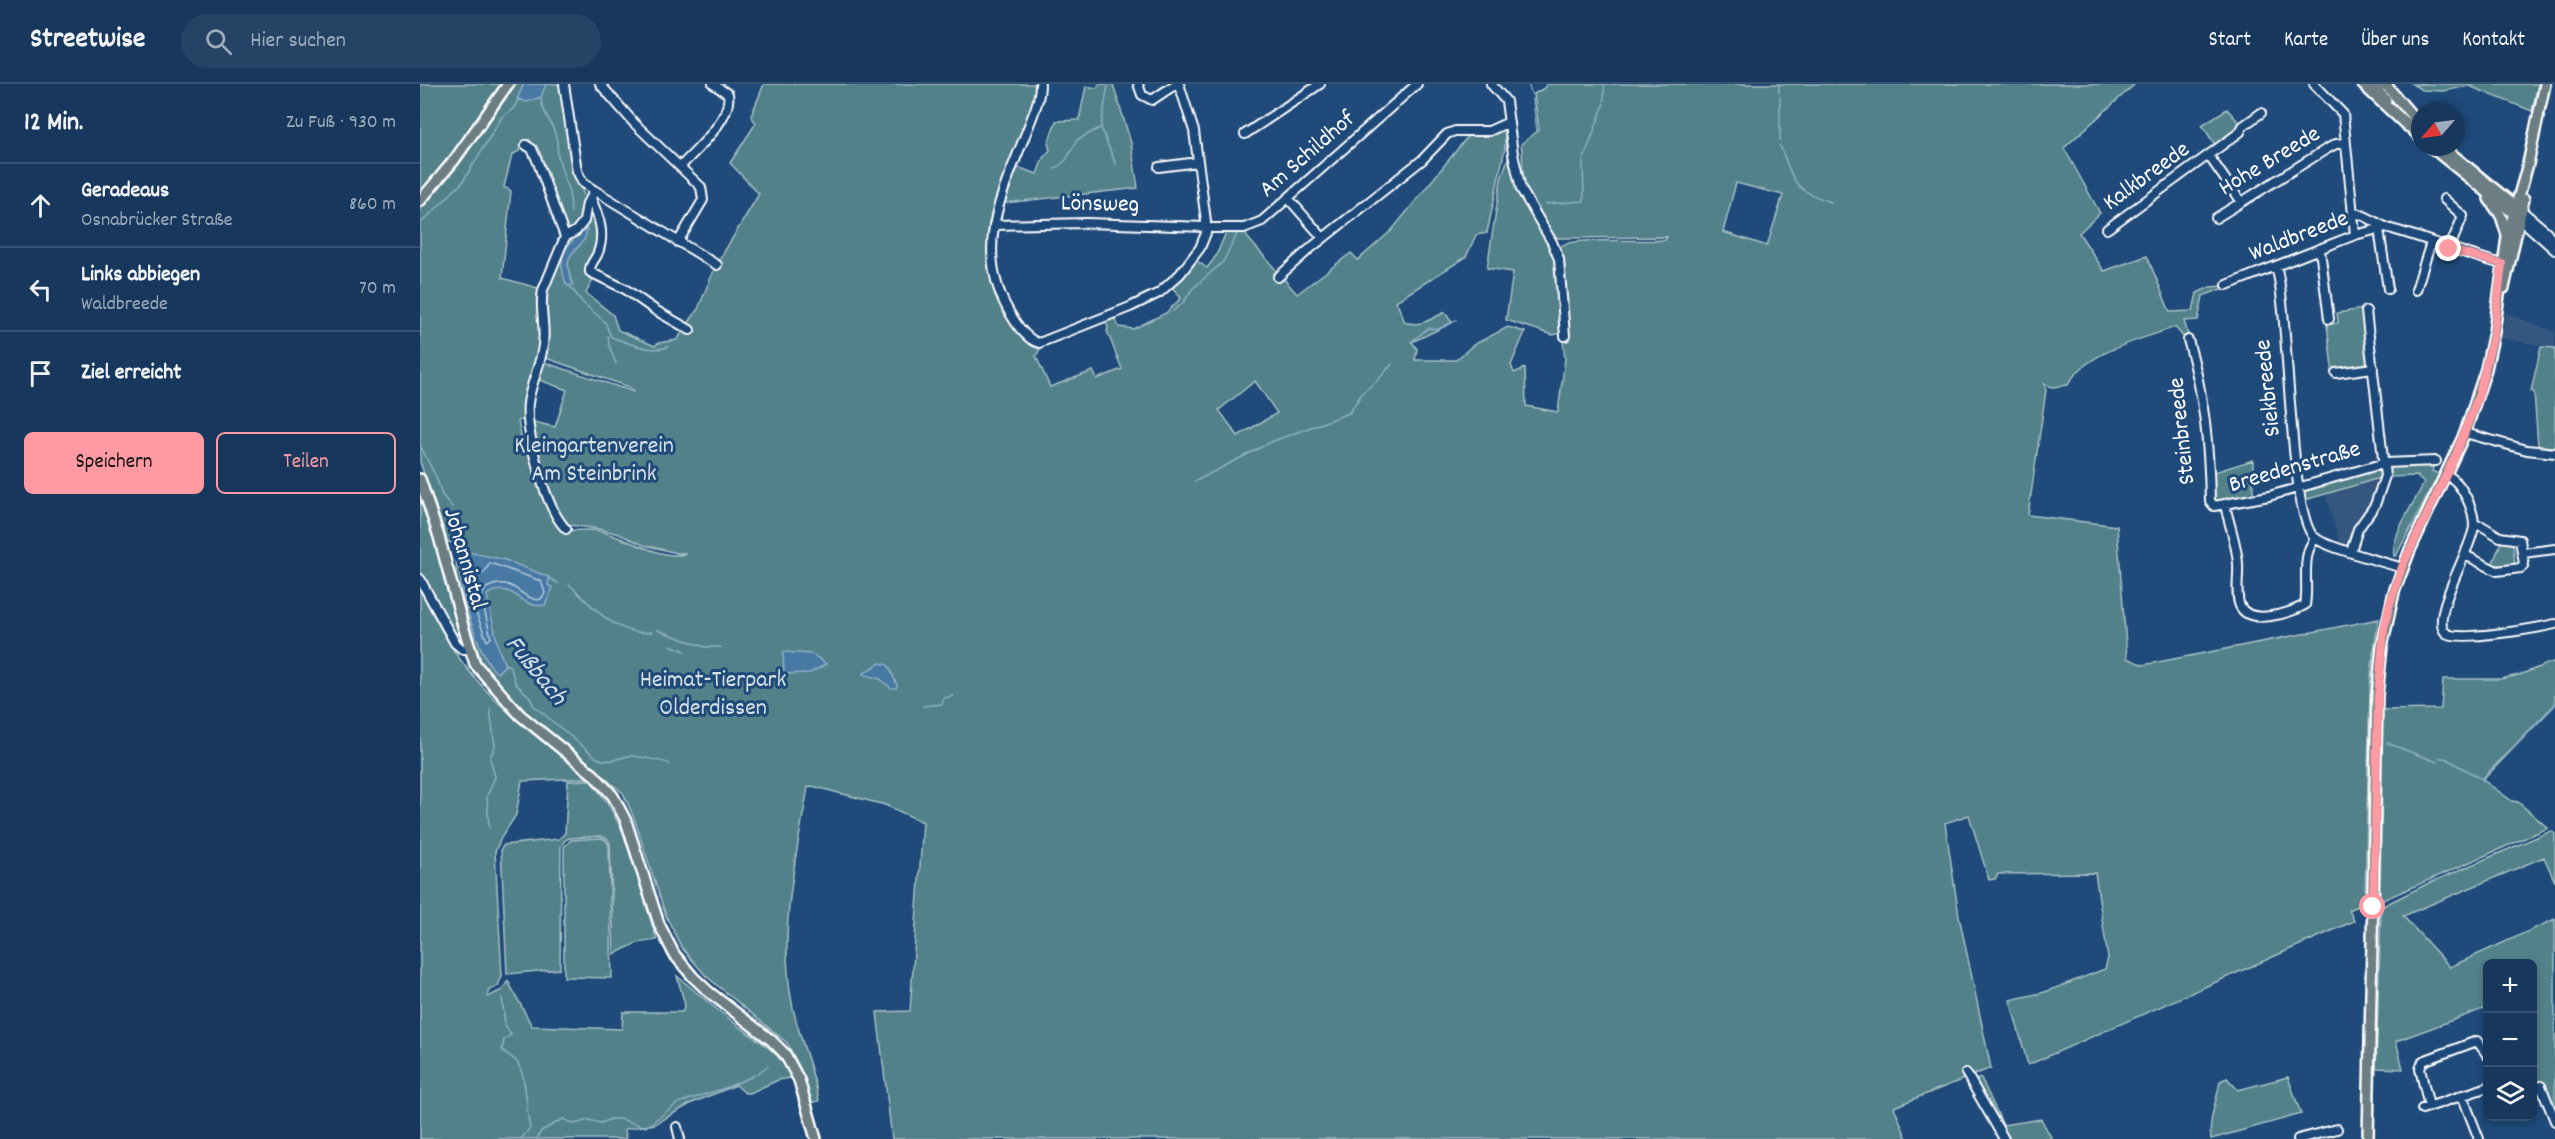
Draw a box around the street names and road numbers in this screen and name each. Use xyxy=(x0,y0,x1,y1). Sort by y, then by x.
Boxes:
street label: Am Schildhof xyxy=(1252,103,1364,206)
street label: Hohe Breede xyxy=(2213,118,2327,206)
street label: Kalkbreede xyxy=(2096,134,2198,220)
street label: Lönsweg xyxy=(1061,187,1139,223)
street label: Waldbreede xyxy=(2244,202,2354,272)
street label: Siekbreede xyxy=(2247,338,2291,438)
street label: Steinbreede xyxy=(2160,376,2206,486)
street label: Breedenstraße xyxy=(2225,433,2365,503)
street label: Johannistal xyxy=(433,504,495,614)

